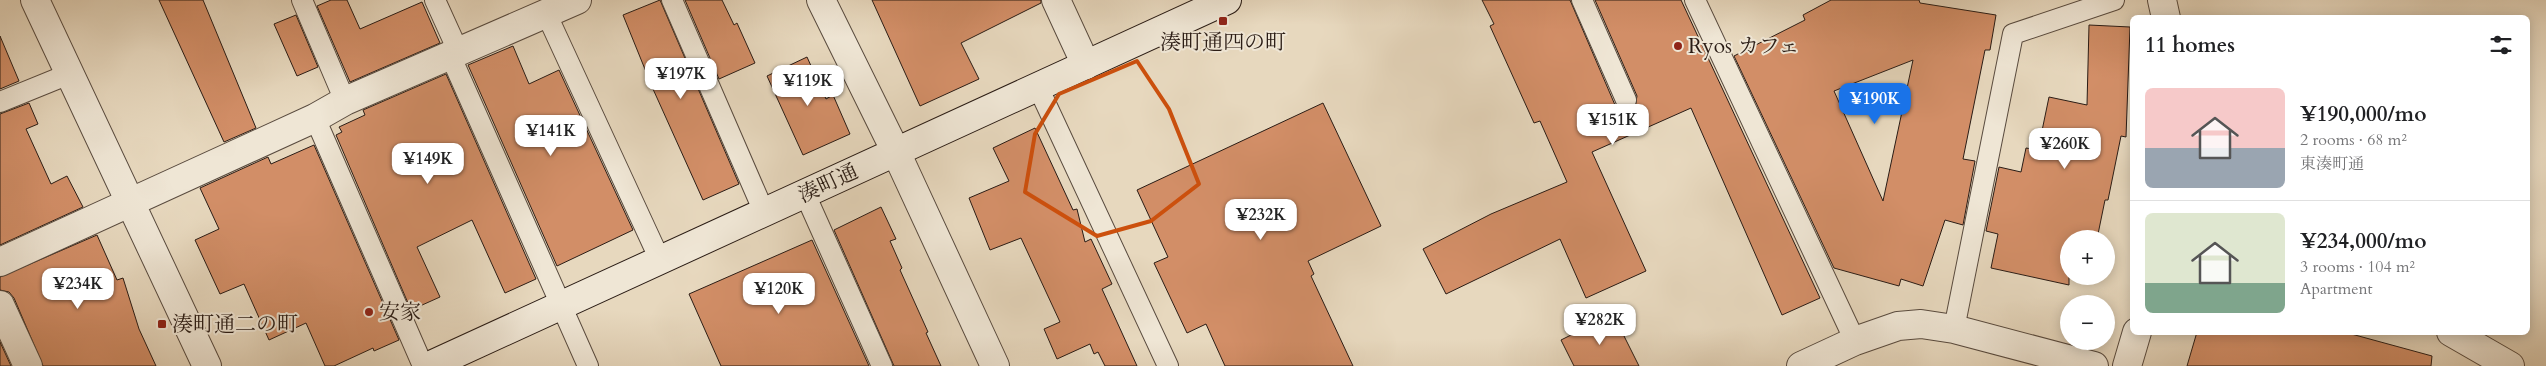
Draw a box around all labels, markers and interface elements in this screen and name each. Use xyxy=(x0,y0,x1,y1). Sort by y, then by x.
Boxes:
marker: 湊町通四の町 xyxy=(1217,15,1229,27)
place label: 湊町通四の町 xyxy=(1160,28,1286,57)
text: 11 homes xyxy=(2145,31,2235,60)
icon: filters xyxy=(2487,31,2515,59)
place label: Ryos カフェ xyxy=(1688,32,1800,61)
marker: Ryos カフェ xyxy=(1672,40,1684,52)
pin: ¥197K xyxy=(646,58,716,100)
text: ¥197K xyxy=(656,63,706,85)
pin: ¥119K xyxy=(773,64,843,107)
text: ¥119K xyxy=(783,70,833,92)
pin: ¥190K xyxy=(1840,82,1910,125)
text: ¥190K xyxy=(1850,88,1900,110)
text: ¥190,000/mo xyxy=(2300,100,2426,129)
pin: ¥151K xyxy=(1578,104,1648,146)
icon: home xyxy=(2185,108,2245,168)
text: ¥151K xyxy=(1588,109,1638,131)
pin: ¥141K xyxy=(516,114,586,157)
text: ¥141K xyxy=(526,120,576,142)
pin: ¥260K xyxy=(2030,128,2100,170)
text: 2 rooms · 68 m² xyxy=(2300,129,2407,151)
text: ¥260K xyxy=(2040,133,2090,155)
pin: ¥149K xyxy=(393,142,463,185)
text: ¥149K xyxy=(403,148,453,170)
text: 東湊町通 xyxy=(2300,153,2364,175)
street label: 湊町通 xyxy=(794,157,863,210)
pin: ¥232K xyxy=(1226,198,1296,241)
text: ¥232K xyxy=(1236,204,1286,226)
text: ¥234,000/mo xyxy=(2300,227,2426,256)
map controls xyxy=(2060,230,2115,350)
button: + xyxy=(2060,230,2115,285)
icon: home xyxy=(2185,233,2245,293)
text: 3 rooms · 104 m² xyxy=(2300,256,2415,278)
pin: ¥234K xyxy=(43,268,113,310)
pin: ¥120K xyxy=(744,272,814,315)
text: ¥234K xyxy=(53,273,103,295)
text: ¥120K xyxy=(754,278,804,300)
text: Apartment xyxy=(2300,278,2373,300)
button: − xyxy=(2060,295,2115,350)
place label: 安家 xyxy=(379,298,421,327)
pin: ¥282K xyxy=(1565,304,1635,346)
marker: 安家 xyxy=(363,306,375,318)
text: ¥282K xyxy=(1575,309,1625,331)
place label: 湊町通二の町 xyxy=(172,310,298,339)
marker: 湊町通二の町 xyxy=(156,318,168,330)

